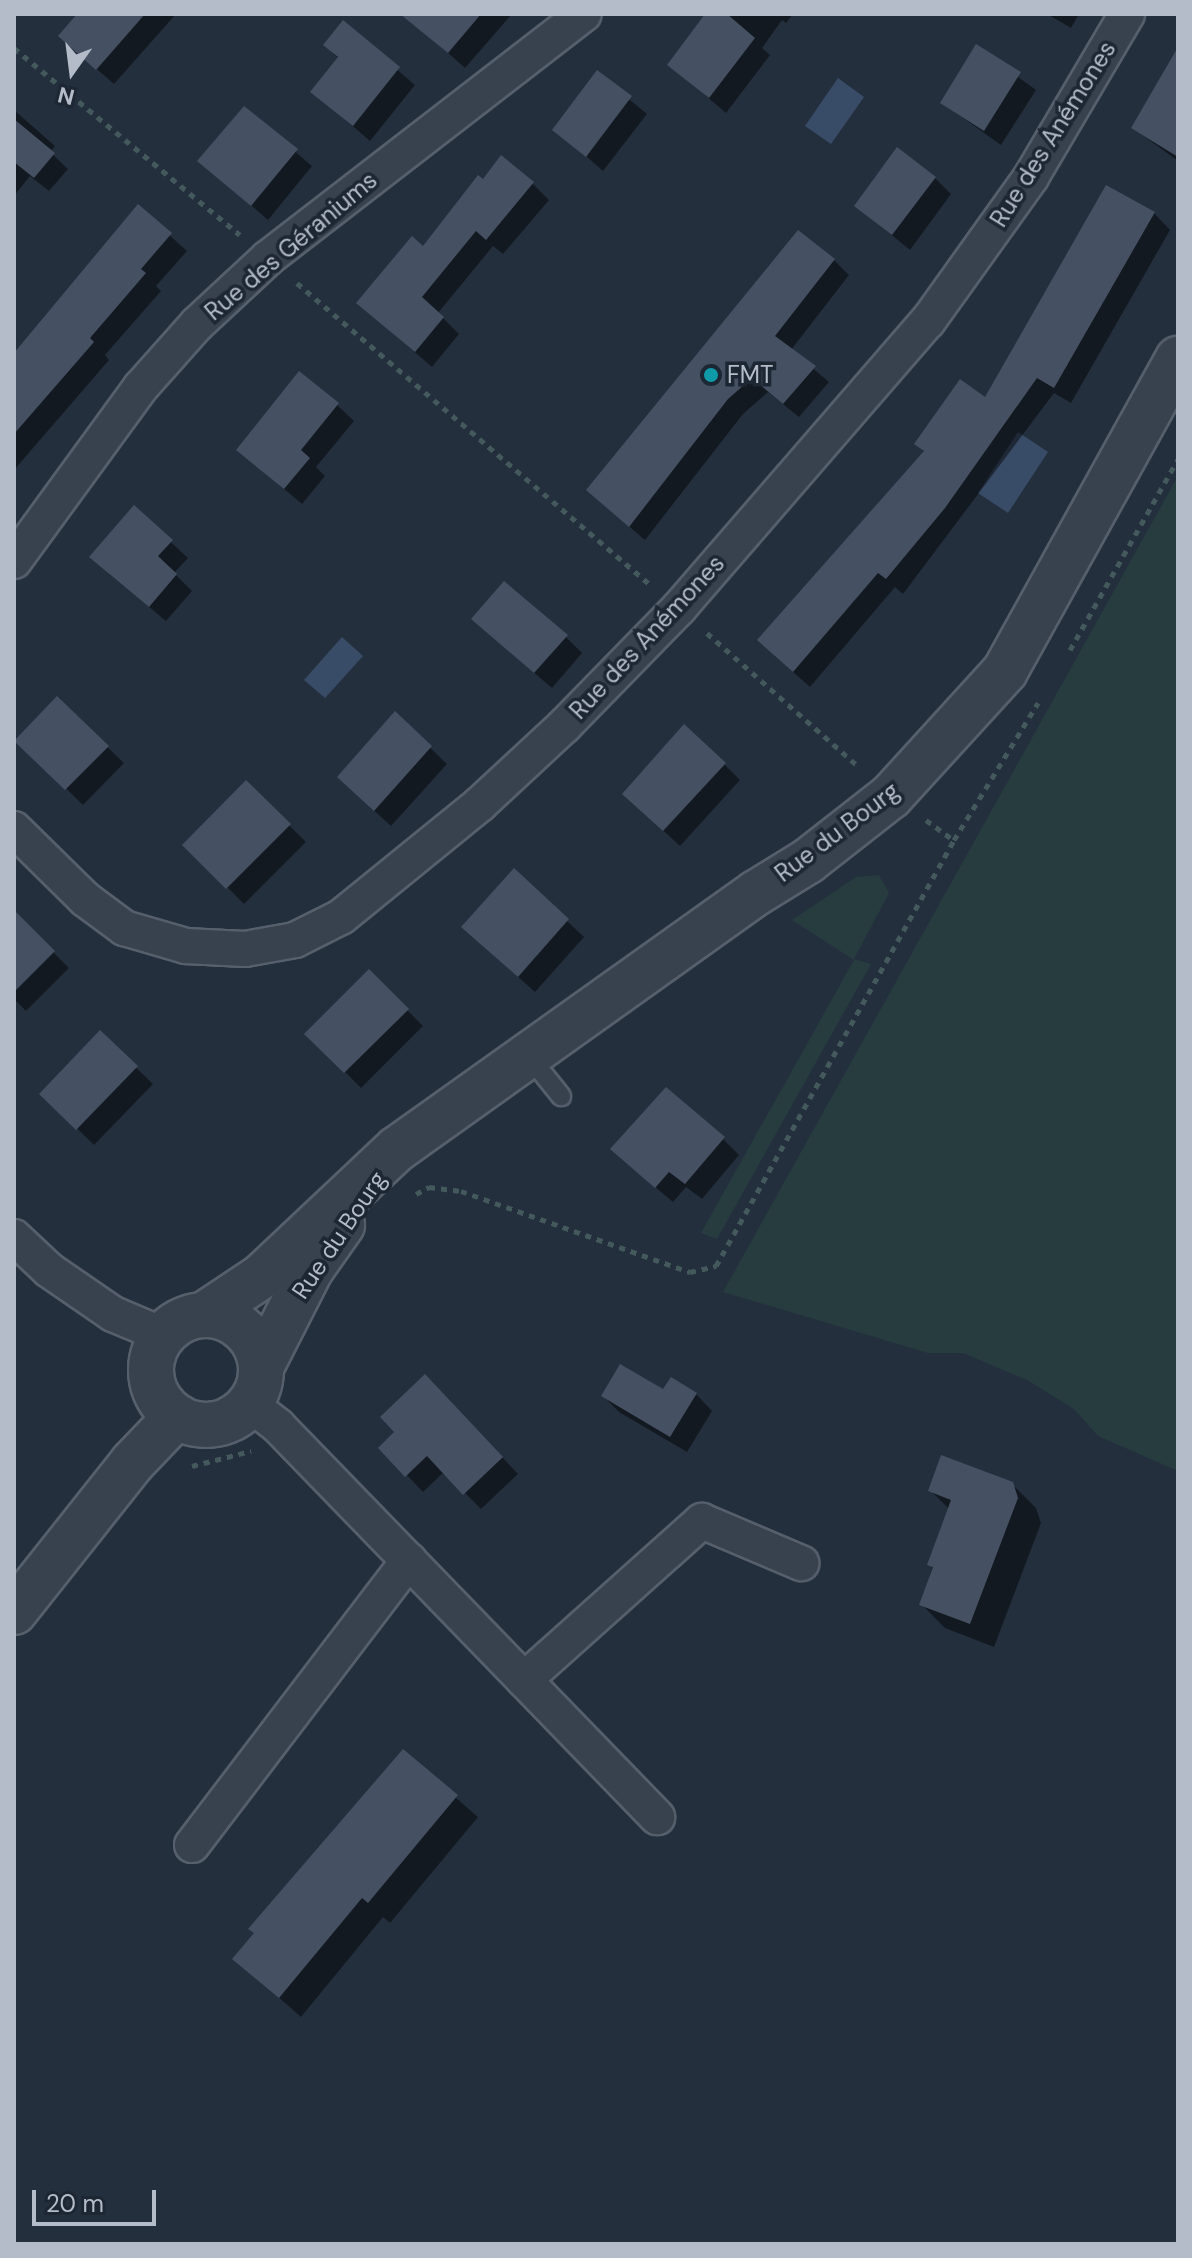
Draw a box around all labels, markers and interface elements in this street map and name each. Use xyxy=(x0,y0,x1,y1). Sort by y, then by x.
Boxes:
north arrow xyxy=(32,32,112,112)
street label: Rue des Anémones xyxy=(984,36,1122,232)
text: N xyxy=(55,80,77,112)
street label: Rue des Géraniums xyxy=(199,166,383,326)
place label: FMT xyxy=(727,361,773,389)
marker: FMT xyxy=(702,366,720,384)
street label: Rue des Anémones xyxy=(564,549,730,725)
street label: Rue du Bourg xyxy=(769,776,905,888)
street label: Rue du Bourg xyxy=(286,1166,392,1304)
scale bar xyxy=(36,2174,160,2224)
text: 20 m xyxy=(46,2188,104,2219)

